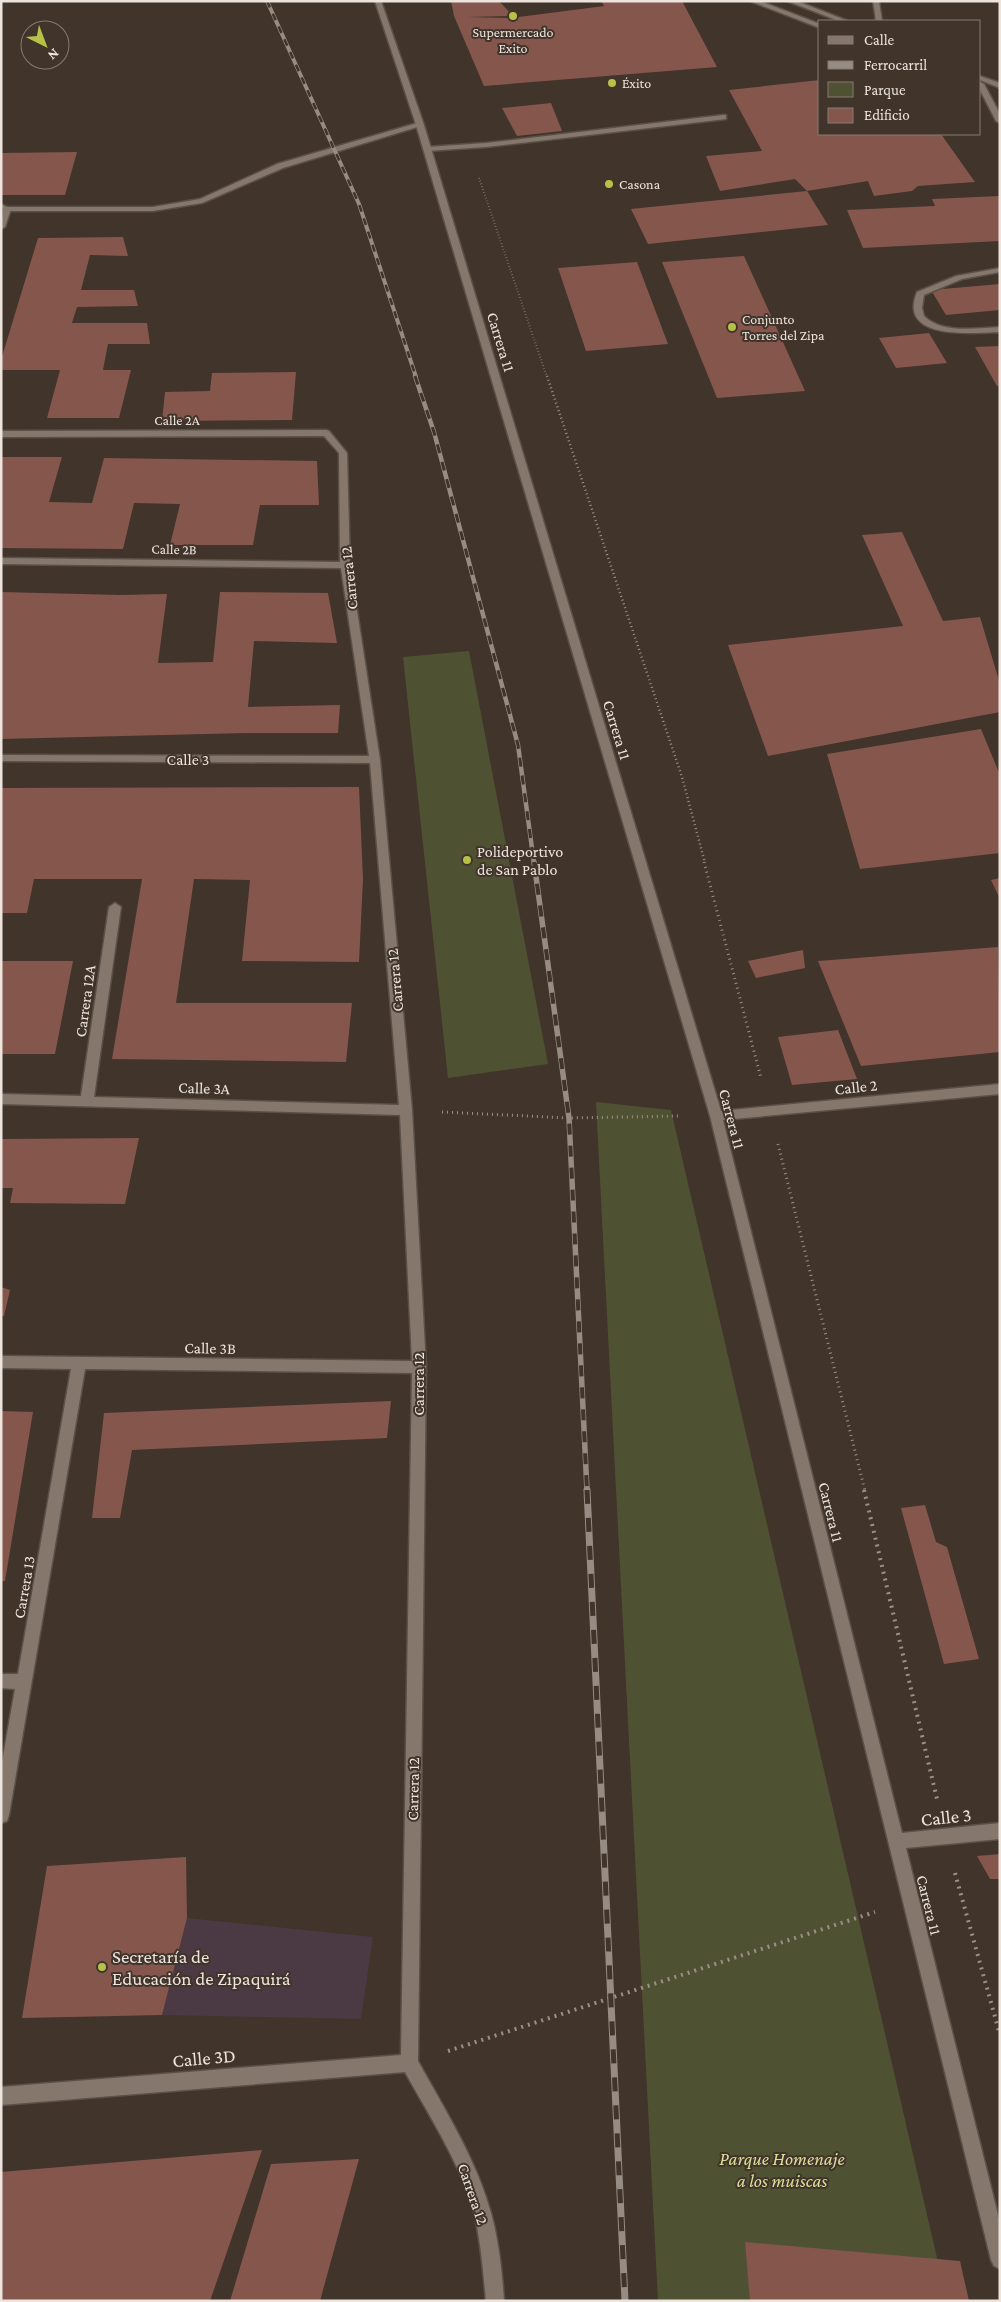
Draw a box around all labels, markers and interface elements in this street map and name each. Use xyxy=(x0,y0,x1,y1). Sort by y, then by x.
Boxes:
marker: Supermercado Exito xyxy=(507,10,519,22)
north arrow xyxy=(20,20,70,70)
legend xyxy=(818,20,981,135)
place label: Supermercado Exito xyxy=(472,24,554,56)
text: Calle xyxy=(864,32,895,48)
text: N xyxy=(44,46,63,64)
text: Ferrocarril xyxy=(864,57,927,73)
place label: Éxito xyxy=(622,75,651,91)
marker: Éxito xyxy=(606,77,618,89)
text: Parque xyxy=(864,82,906,99)
text: Edificio xyxy=(864,107,910,123)
place label: Casona xyxy=(619,176,661,192)
marker: Casona xyxy=(603,178,615,190)
street label: Carrera 11 xyxy=(484,310,518,374)
place label: Conjunto Torres del Zipa xyxy=(742,311,825,343)
marker: Conjunto Torres del Zipa xyxy=(726,321,738,333)
street label: Calle 2A xyxy=(154,412,200,428)
street label: Calle 2B xyxy=(151,541,197,557)
street label: Carrera 12 xyxy=(337,545,361,610)
street label: Carrera 11 xyxy=(600,698,634,762)
street label: Calle 3 xyxy=(167,751,209,768)
place label: Polideportivo de San Pablo xyxy=(477,843,563,878)
marker: Polideportivo de San Pablo xyxy=(461,854,473,866)
street label: Carrera 12 xyxy=(384,947,406,1012)
street label: Carrera 12A xyxy=(72,963,99,1038)
street label: Calle 2 xyxy=(834,1076,879,1098)
street label: Calle 3A xyxy=(178,1079,231,1097)
street label: Carrera 11 xyxy=(716,1087,748,1151)
street label: Calle 3B xyxy=(184,1339,236,1357)
street label: Carrera 12 xyxy=(410,1352,427,1416)
street label: Carrera 11 xyxy=(815,1480,847,1544)
street label: Carrera 13 xyxy=(10,1554,38,1620)
street label: Carrera 12 xyxy=(404,1757,422,1821)
street label: Calle 3 xyxy=(920,1804,972,1830)
street label: Carrera 11 xyxy=(913,1873,945,1937)
place label: Secretaría de Educación de Zipaquirá xyxy=(112,1946,291,1989)
marker: Secretaría de Educación de Zipaquirá xyxy=(96,1961,108,1973)
street label: Calle 3D xyxy=(171,2045,237,2071)
park label: Parque Homenaje a los muiscas xyxy=(719,2148,845,2191)
street label: Carrera 12 xyxy=(455,2161,492,2227)

